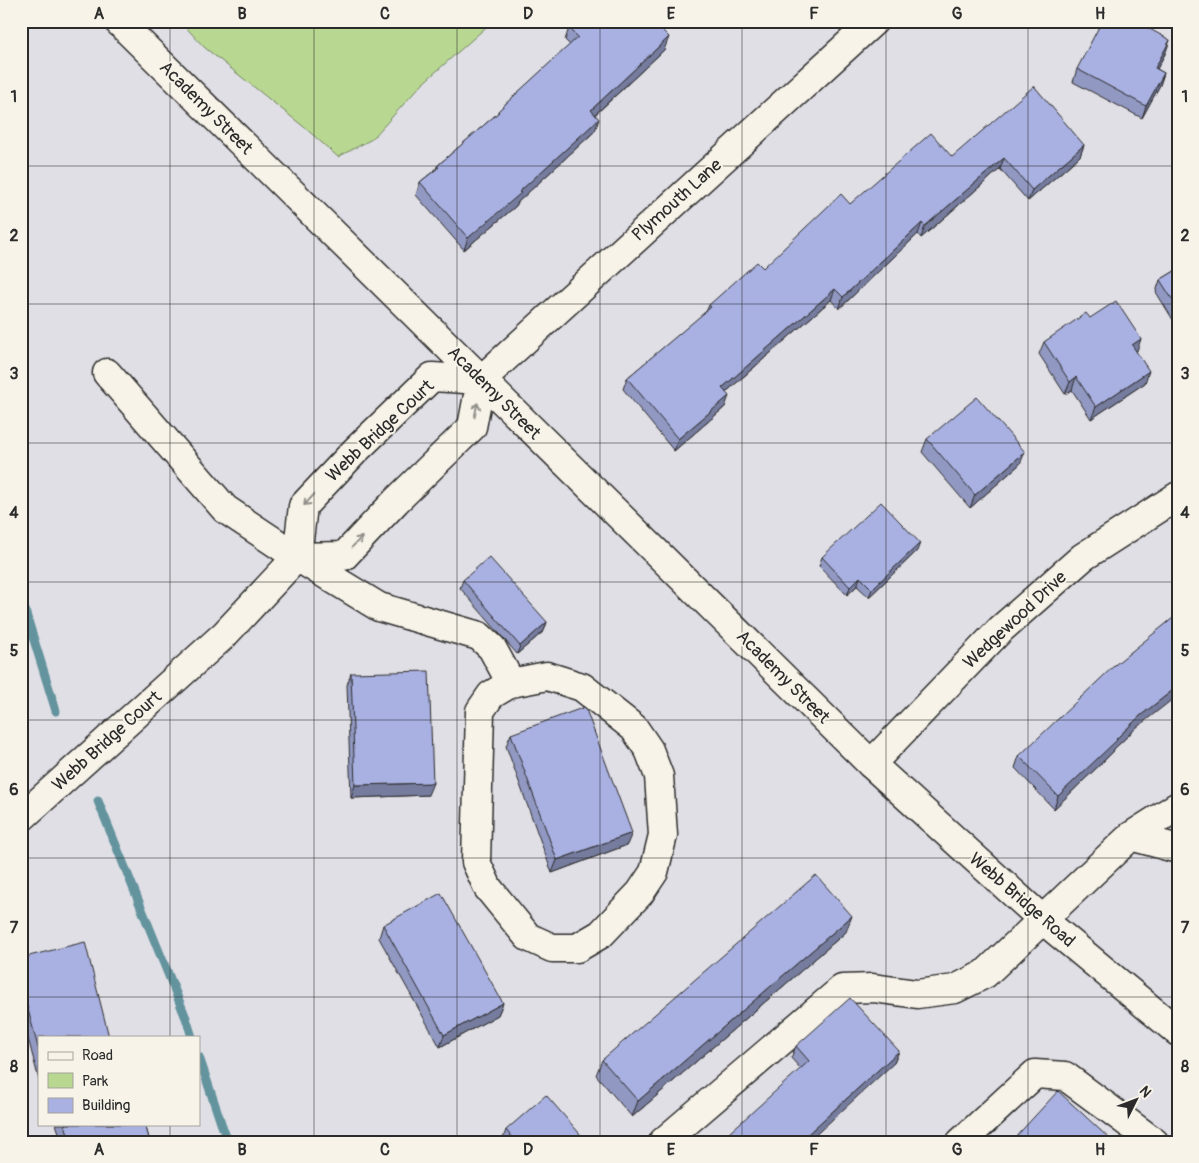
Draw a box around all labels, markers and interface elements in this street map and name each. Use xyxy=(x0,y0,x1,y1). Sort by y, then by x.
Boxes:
text: A xyxy=(94,4,105,24)
text: B xyxy=(237,4,247,24)
text: C xyxy=(380,4,390,24)
text: D xyxy=(523,4,533,24)
text: E xyxy=(667,4,676,24)
text: F xyxy=(809,4,819,24)
text: G xyxy=(952,4,963,24)
text: H xyxy=(1095,4,1105,24)
street label: Academy Street xyxy=(154,56,258,160)
text: 1 xyxy=(11,87,17,107)
text: 1 xyxy=(1182,87,1188,107)
street label: Plymouth Lane xyxy=(627,153,727,246)
text: 2 xyxy=(10,226,19,246)
text: 2 xyxy=(1181,226,1190,246)
street label: Academy Street xyxy=(442,341,546,445)
text: 3 xyxy=(10,364,19,384)
text: 3 xyxy=(1181,364,1190,384)
street label: Webb Bridge Court xyxy=(321,374,439,487)
one-way arrow xyxy=(471,402,481,418)
one-way arrow xyxy=(303,494,315,507)
text: 4 xyxy=(9,503,19,523)
text: 4 xyxy=(1180,503,1190,523)
one-way arrow xyxy=(351,535,363,548)
street label: Wedgewood Drive xyxy=(958,566,1072,674)
street label: Academy Street xyxy=(731,625,835,729)
text: 5 xyxy=(10,641,19,661)
text: 5 xyxy=(1181,641,1190,661)
street label: Webb Bridge Court xyxy=(47,685,167,796)
text: 6 xyxy=(9,780,19,800)
text: 6 xyxy=(1180,780,1190,800)
street label: Webb Bridge Road xyxy=(964,848,1080,952)
text: 7 xyxy=(10,918,19,938)
text: 7 xyxy=(1181,918,1190,938)
legend xyxy=(38,1036,200,1126)
text: Road xyxy=(82,1046,113,1065)
text: 8 xyxy=(10,1057,18,1077)
text: 8 xyxy=(1181,1057,1189,1077)
text: Park xyxy=(82,1072,109,1091)
north arrow xyxy=(1112,1076,1162,1126)
text: N xyxy=(1136,1082,1155,1101)
text: Building xyxy=(82,1096,130,1115)
text: A xyxy=(94,1140,105,1160)
text: B xyxy=(237,1140,247,1160)
text: C xyxy=(380,1140,390,1160)
text: D xyxy=(523,1140,533,1160)
text: E xyxy=(667,1140,676,1160)
text: F xyxy=(809,1140,819,1160)
text: G xyxy=(952,1140,963,1160)
text: H xyxy=(1095,1140,1105,1160)

